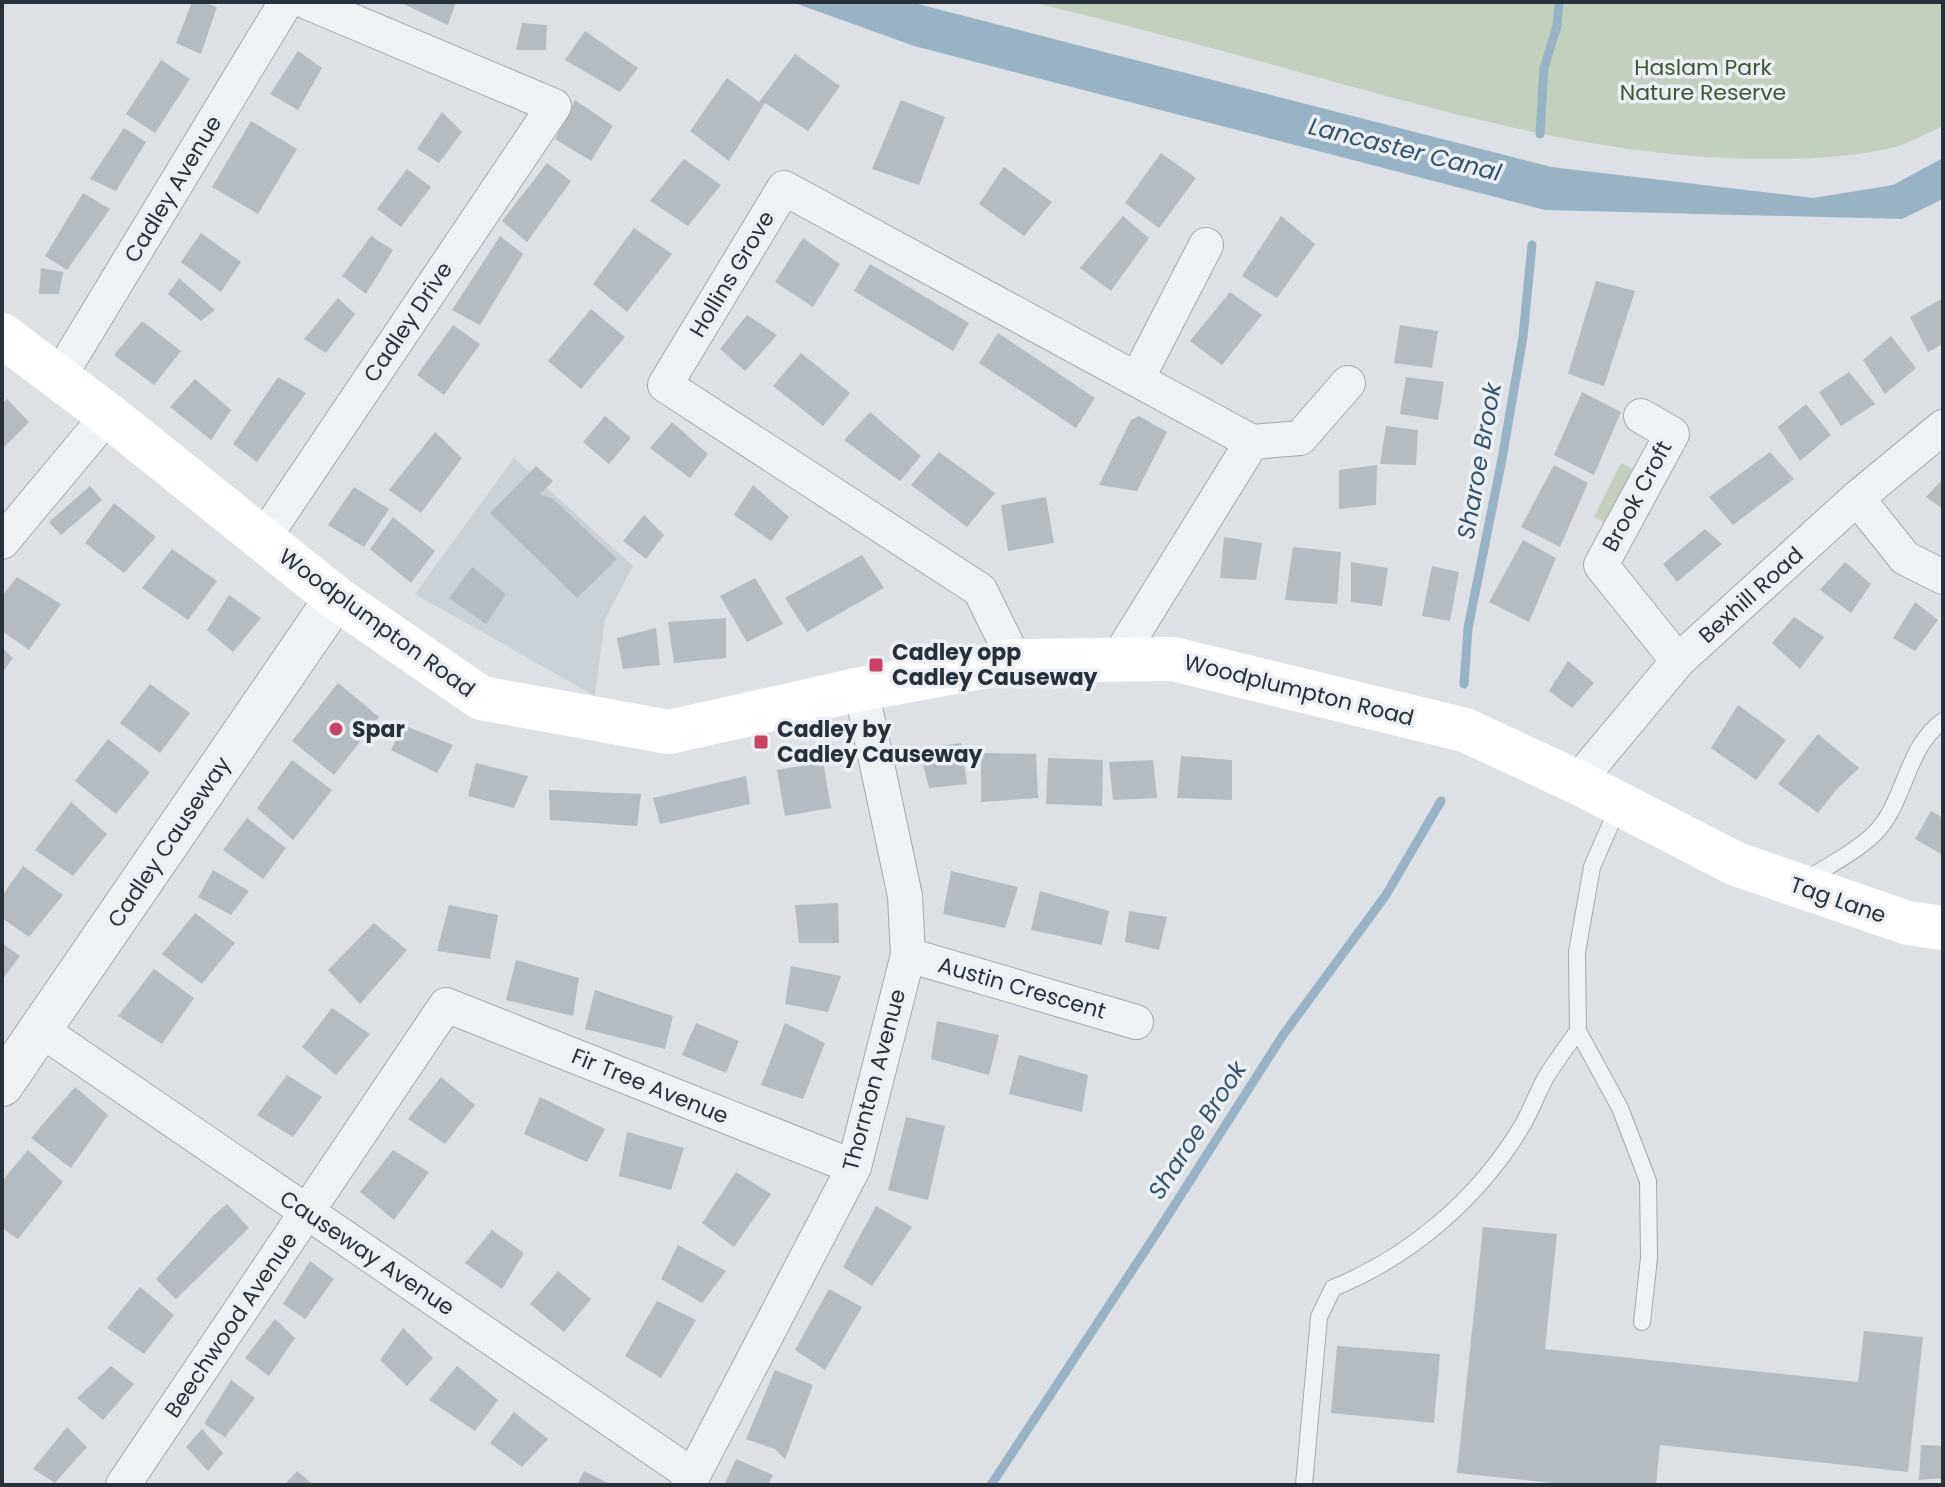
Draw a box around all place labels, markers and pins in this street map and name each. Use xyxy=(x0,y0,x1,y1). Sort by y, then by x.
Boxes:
place label: Cadley opp Cadley Causeway xyxy=(892,637,1098,693)
marker: Cadley opp Cadley Causeway xyxy=(867,656,885,674)
place label: Spar xyxy=(352,714,405,745)
place label: Cadley by Cadley Causeway xyxy=(777,714,983,770)
marker: Spar xyxy=(327,720,345,738)
marker: Cadley by Cadley Causeway xyxy=(752,733,770,751)

